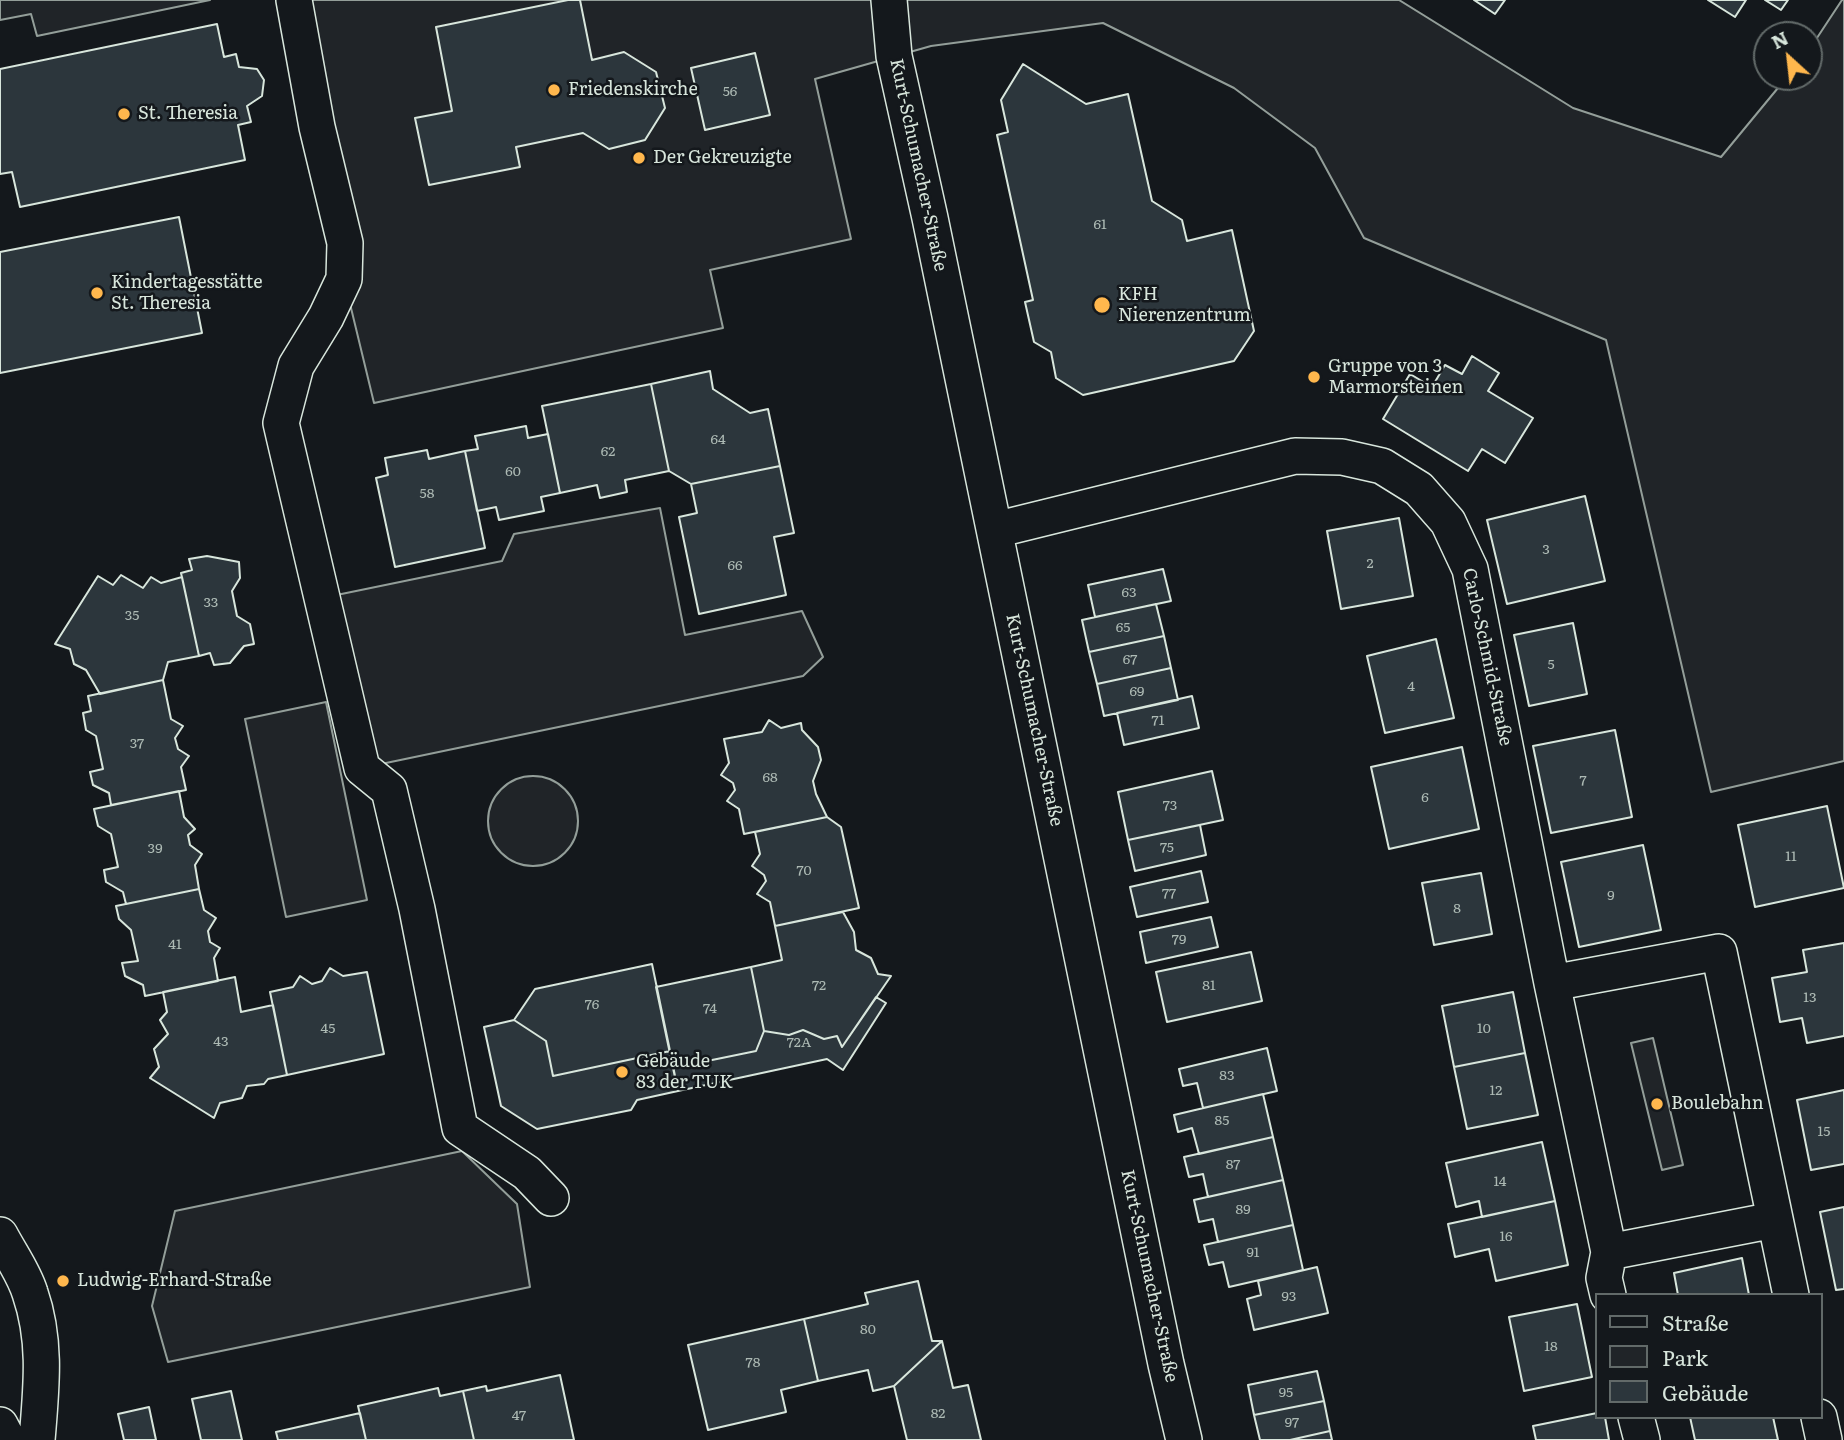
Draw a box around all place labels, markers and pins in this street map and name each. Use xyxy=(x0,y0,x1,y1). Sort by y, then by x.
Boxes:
place label: Friedenskirche xyxy=(568,79,698,101)
marker: Friedenskirche xyxy=(546,82,562,98)
place label: St. Theresia xyxy=(138,103,238,125)
marker: St. Theresia xyxy=(116,106,132,122)
place label: Der Gekreuzigte xyxy=(653,147,792,169)
marker: Der Gekreuzigte xyxy=(631,150,647,166)
place label: Kindertagesstätte St. Theresia xyxy=(111,272,263,314)
place label: KFH Nierenzentrum xyxy=(1118,284,1251,326)
marker: Kindertagesstätte St. Theresia xyxy=(89,285,105,301)
marker: KFH Nierenzentrum xyxy=(1092,295,1112,315)
place label: Gruppe von 3 Marmorsteinen xyxy=(1328,356,1463,398)
marker: Gruppe von 3 Marmorsteinen xyxy=(1306,369,1322,385)
place label: Gebäude 83 der TUK xyxy=(636,1051,733,1094)
marker: Gebäude 83 der TUK xyxy=(614,1064,630,1080)
place label: Boulebahn xyxy=(1671,1093,1764,1115)
marker: Boulebahn xyxy=(1649,1096,1665,1112)
place label: Ludwig-Erhard-Straße xyxy=(77,1270,272,1292)
marker: Ludwig-Erhard-Straße xyxy=(55,1273,71,1289)

